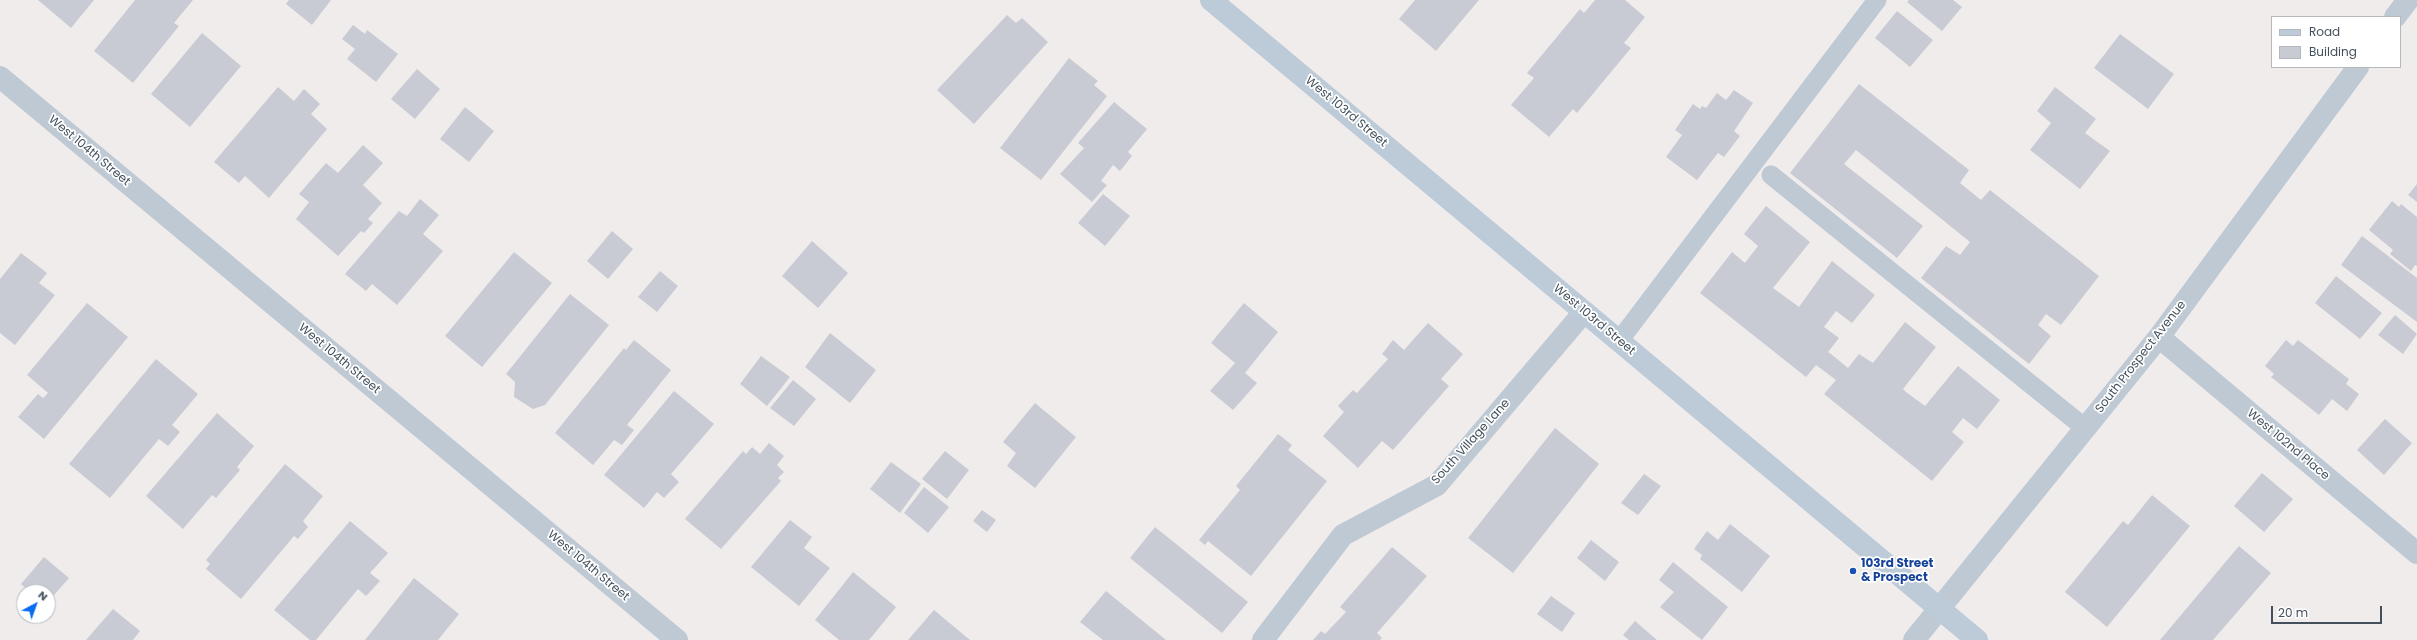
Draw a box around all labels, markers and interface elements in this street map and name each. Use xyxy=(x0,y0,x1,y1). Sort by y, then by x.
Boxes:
legend xyxy=(2271,16,2401,68)
text: Road xyxy=(2309,23,2340,40)
text: Building xyxy=(2309,43,2357,60)
street label: West 103rd Street xyxy=(1302,74,1390,150)
street label: West 104th Street xyxy=(45,113,133,189)
street label: West 103rd Street xyxy=(1550,282,1638,358)
street label: South Prospect Avenue xyxy=(2093,298,2189,416)
street label: West 104th Street xyxy=(295,321,383,397)
street label: South Village Lane xyxy=(1429,396,1513,488)
street label: West 102nd Place xyxy=(2244,406,2332,484)
street label: West 104th Street xyxy=(544,528,632,604)
place label: 103rd Street & Prospect xyxy=(1861,557,1933,585)
marker: 103rd Street & Prospect xyxy=(1848,566,1858,576)
north arrow xyxy=(16,584,56,624)
text: N xyxy=(35,587,52,604)
scale bar xyxy=(2273,598,2384,624)
text: 20 m xyxy=(2278,604,2308,621)

